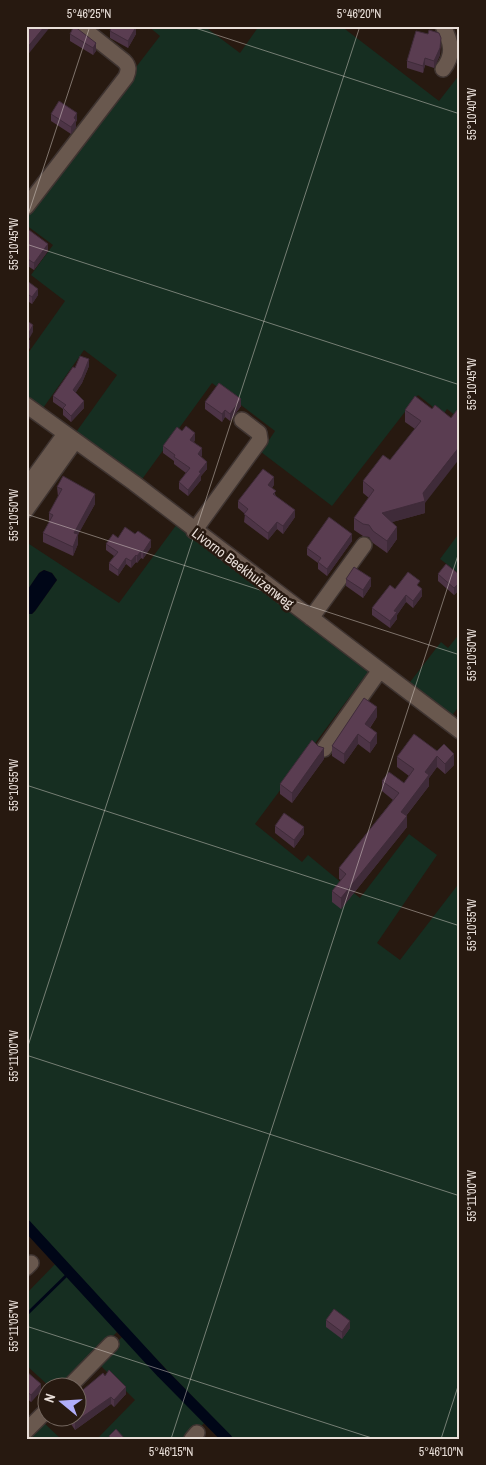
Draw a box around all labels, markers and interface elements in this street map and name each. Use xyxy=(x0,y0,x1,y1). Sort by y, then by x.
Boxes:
text: 5°46'25"N xyxy=(67,6,111,22)
text: 5°46'20"N xyxy=(337,6,381,22)
text: 55°10'40"W xyxy=(464,87,480,140)
text: 55°10'45"W xyxy=(6,217,22,270)
text: 55°10'45"W xyxy=(464,357,480,410)
text: 55°10'50"W xyxy=(6,488,22,541)
street label: Livorno Beekhuizenweg xyxy=(188,524,298,613)
text: 55°10'50"W xyxy=(464,628,480,681)
text: 55°10'55"W xyxy=(6,758,22,811)
text: 55°10'55"W xyxy=(464,898,480,951)
text: 55°11'00"W xyxy=(6,1030,22,1082)
text: 55°11'00"W xyxy=(464,1170,480,1222)
text: 55°11'05"W xyxy=(6,1300,22,1352)
north arrow xyxy=(38,1378,88,1428)
text: N xyxy=(40,1391,59,1405)
text: 5°46'15"N xyxy=(149,1444,193,1460)
text: 5°46'10"N xyxy=(419,1444,463,1460)

